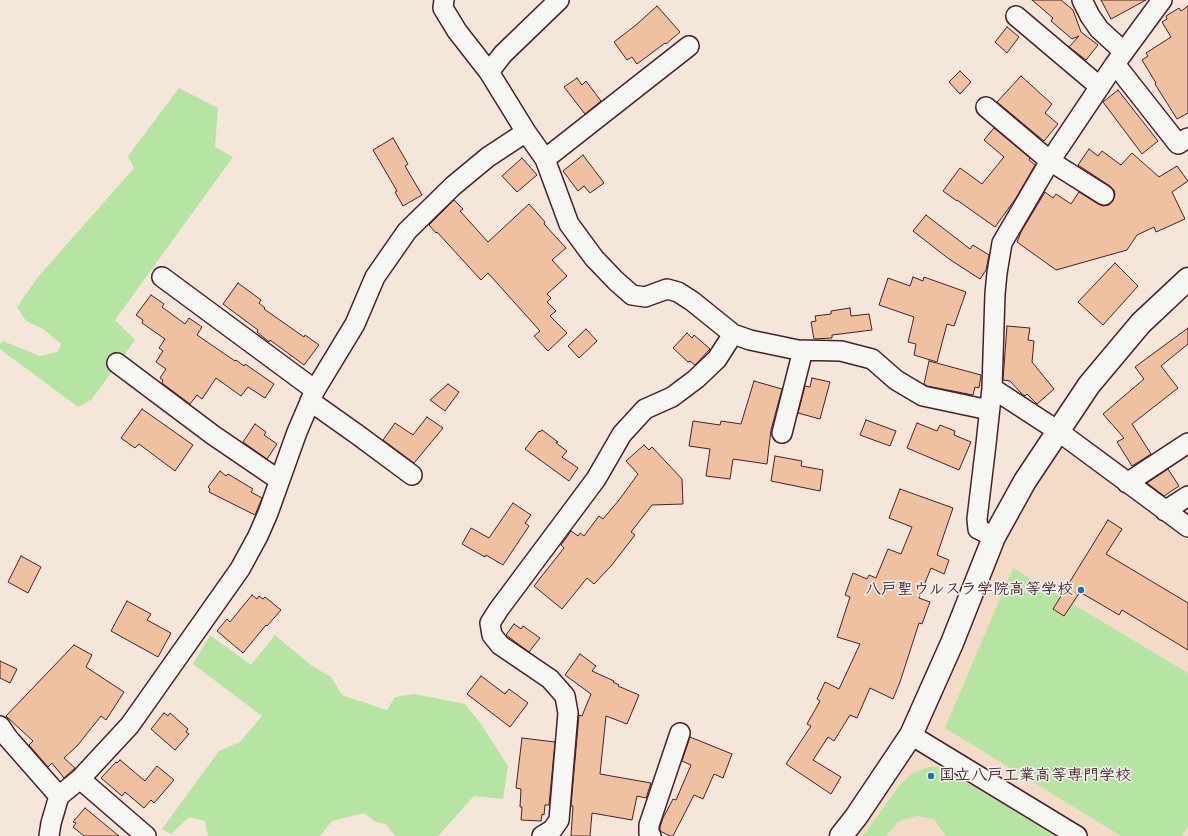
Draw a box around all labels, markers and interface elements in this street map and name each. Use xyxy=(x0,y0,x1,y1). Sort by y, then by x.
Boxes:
place label: 八戸聖ウルスラ学院高等学校 xyxy=(865,580,1073,600)
marker: 八戸聖ウルスラ学院高等学校 xyxy=(1076,585,1086,595)
place label: 国立八戸工業高等専門学校 xyxy=(939,766,1131,786)
marker: 国立八戸工業高等専門学校 xyxy=(926,771,936,781)

